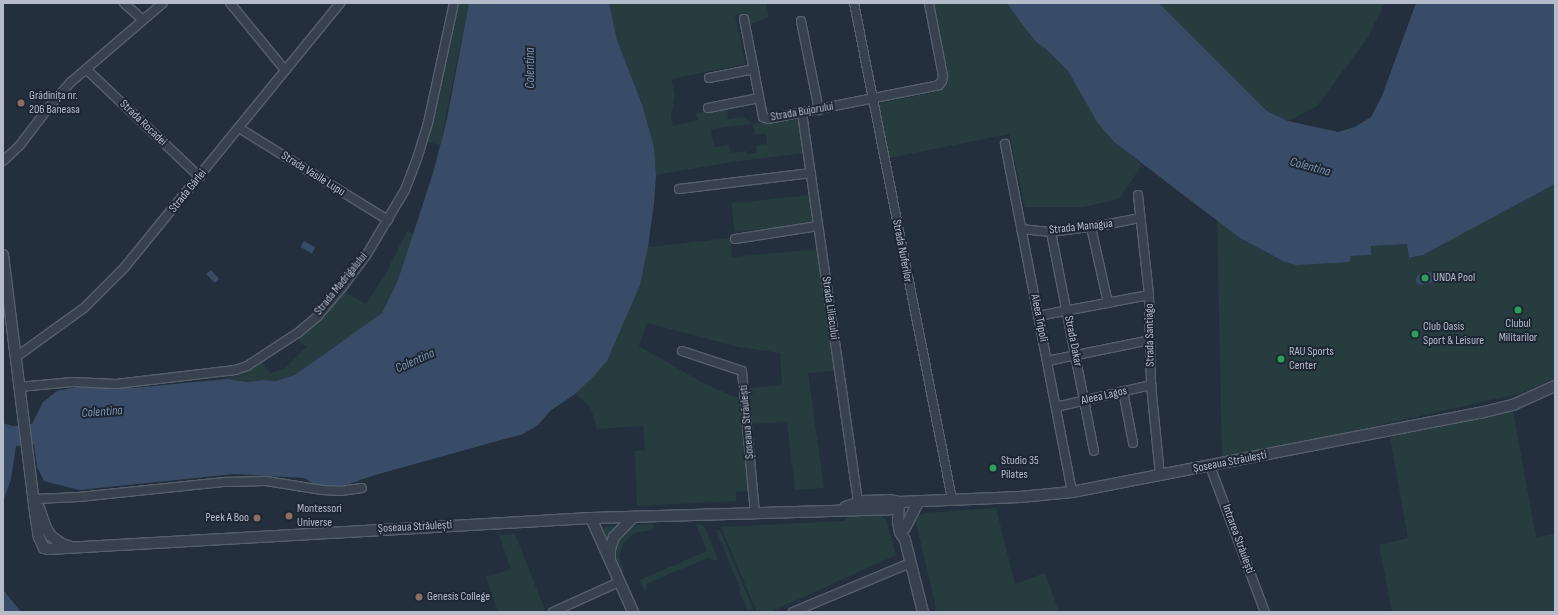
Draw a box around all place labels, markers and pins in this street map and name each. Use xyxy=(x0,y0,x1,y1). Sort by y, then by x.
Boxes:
place label: Grădinița nr. 206 Baneasa xyxy=(29,89,80,117)
marker: Grădinița nr. 206 Baneasa xyxy=(16,98,26,108)
place label: UNDA Pool xyxy=(1433,271,1475,285)
marker: UNDA Pool xyxy=(1420,273,1430,283)
marker: Clubul Militarilor xyxy=(1513,305,1523,315)
place label: Clubul Militarilor xyxy=(1499,317,1537,345)
place label: Club Oasis Sport & Leisure xyxy=(1423,320,1484,348)
marker: Club Oasis Sport & Leisure xyxy=(1410,329,1420,339)
place label: RAU Sports Center xyxy=(1289,345,1334,373)
marker: RAU Sports Center xyxy=(1276,354,1286,364)
place label: Studio 35 Pilates xyxy=(1001,454,1039,482)
marker: Studio 35 Pilates xyxy=(988,463,998,473)
place label: Montessori Universe xyxy=(297,502,342,530)
place label: Peek A Boo xyxy=(205,511,249,525)
marker: Montessori Universe xyxy=(284,511,294,521)
marker: Peek A Boo xyxy=(252,513,262,523)
place label: Genesis College xyxy=(427,590,490,604)
marker: Genesis College xyxy=(414,592,424,602)

